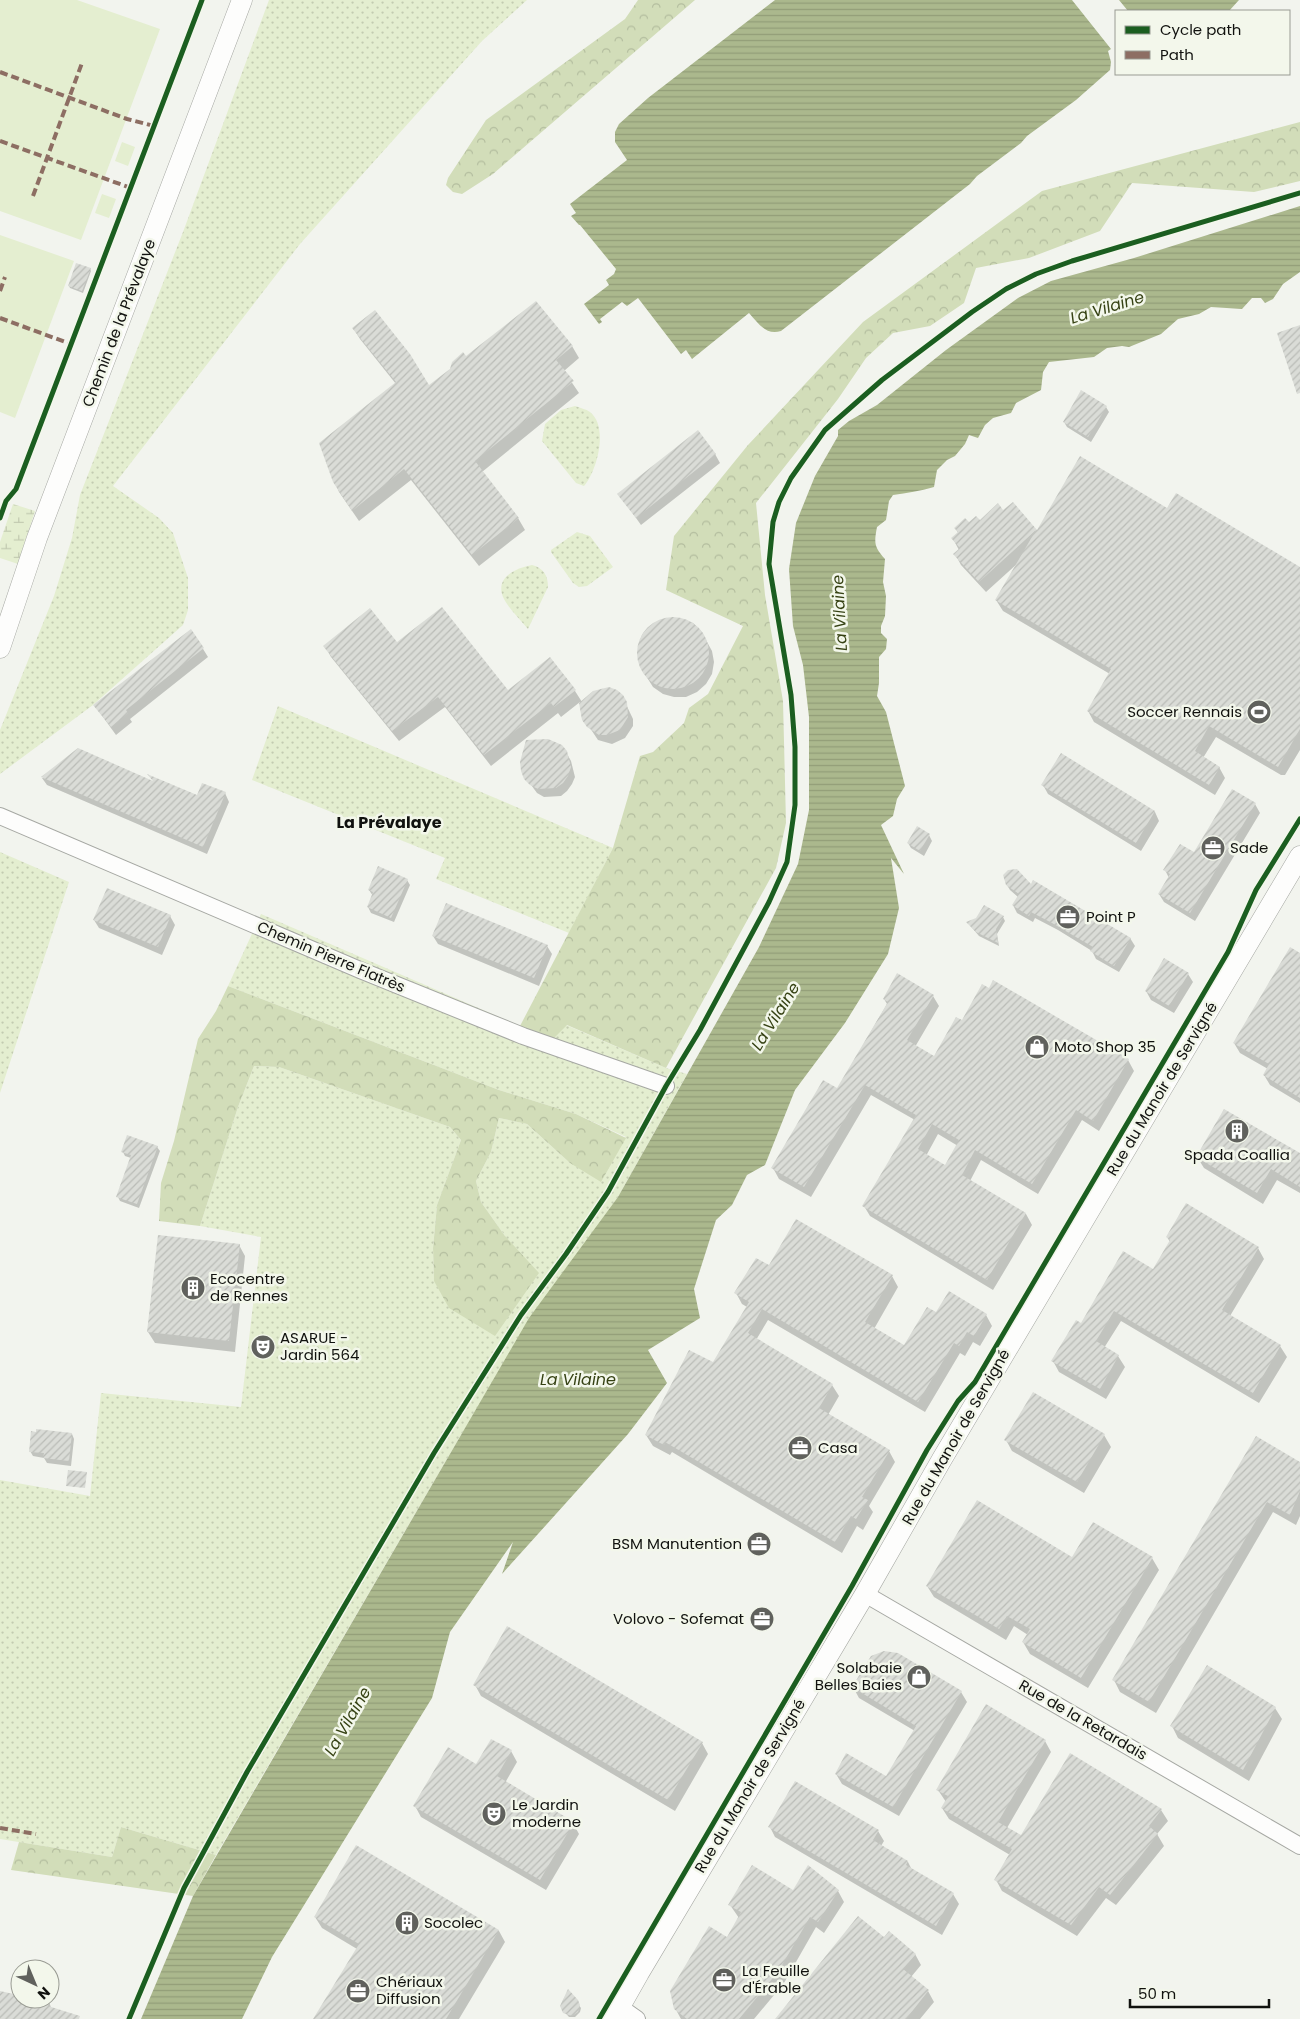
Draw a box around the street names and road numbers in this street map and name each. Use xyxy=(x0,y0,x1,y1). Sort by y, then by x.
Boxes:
street label: Chemin de la Prévalaye xyxy=(77,236,160,410)
street label: Chemin Pierre Flatrès xyxy=(254,916,409,997)
street label: Rue du Manoir de Servigné xyxy=(1101,998,1222,1180)
street label: Rue du Manoir de Servigné xyxy=(897,1345,1015,1528)
street label: Rue de la Retardais xyxy=(1015,1674,1151,1765)
street label: Rue du Manoir de Servigné xyxy=(689,1695,810,1877)

